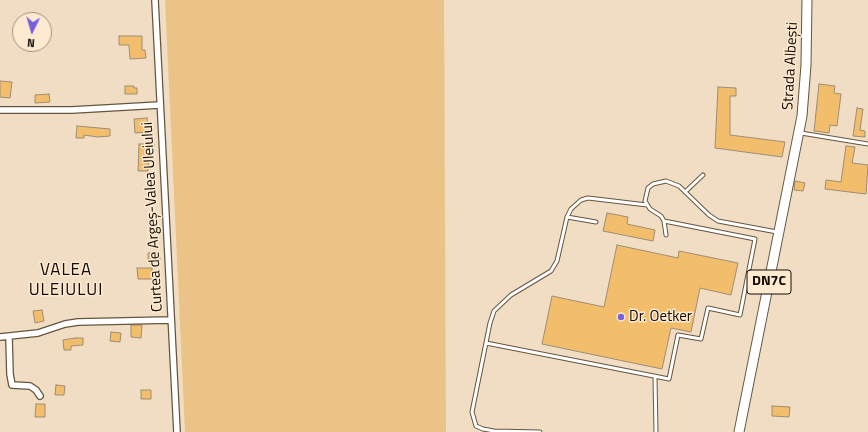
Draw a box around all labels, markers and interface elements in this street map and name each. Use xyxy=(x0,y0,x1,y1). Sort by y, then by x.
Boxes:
north arrow xyxy=(12,12,52,52)
street label: Strada Albești xyxy=(780,22,802,110)
text: N xyxy=(27,35,36,51)
street label: Curtea de Argeș-Valea Uleiului xyxy=(139,122,167,312)
district label: VALEA ULEIULUI xyxy=(29,261,103,301)
road number: DN7C xyxy=(747,270,791,294)
place label: Dr. Oetker xyxy=(629,308,692,326)
marker: Dr. Oetker xyxy=(616,312,626,322)

